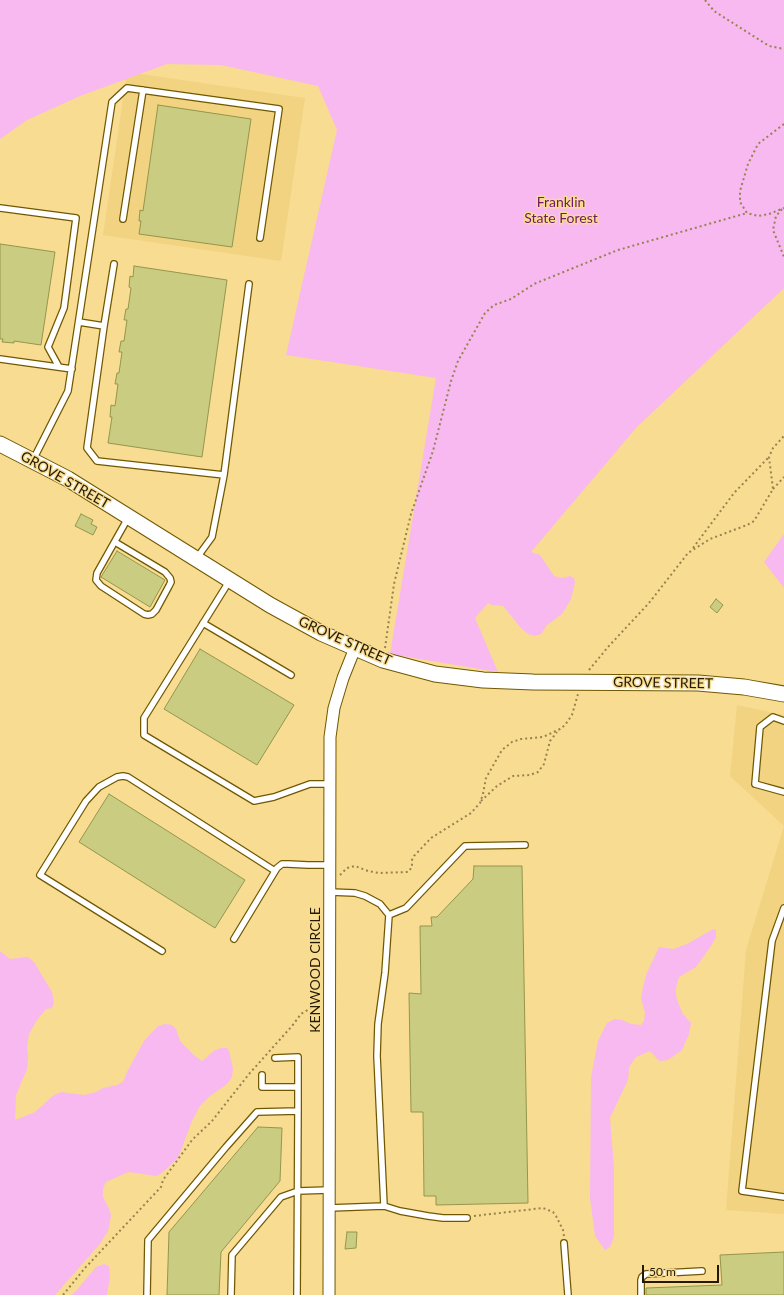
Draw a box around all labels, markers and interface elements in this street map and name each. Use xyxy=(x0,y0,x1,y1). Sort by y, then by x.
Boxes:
park label: Franklin State Forest xyxy=(524,194,598,226)
street label: GROVE STREET xyxy=(17,448,113,512)
street label: GROVE STREET xyxy=(296,613,394,669)
street label: GROVE STREET xyxy=(613,674,713,692)
street label: KENWOOD CIRCLE xyxy=(307,907,323,1033)
scale bar xyxy=(644,1257,721,1283)
text: 50 m xyxy=(649,1264,676,1279)

